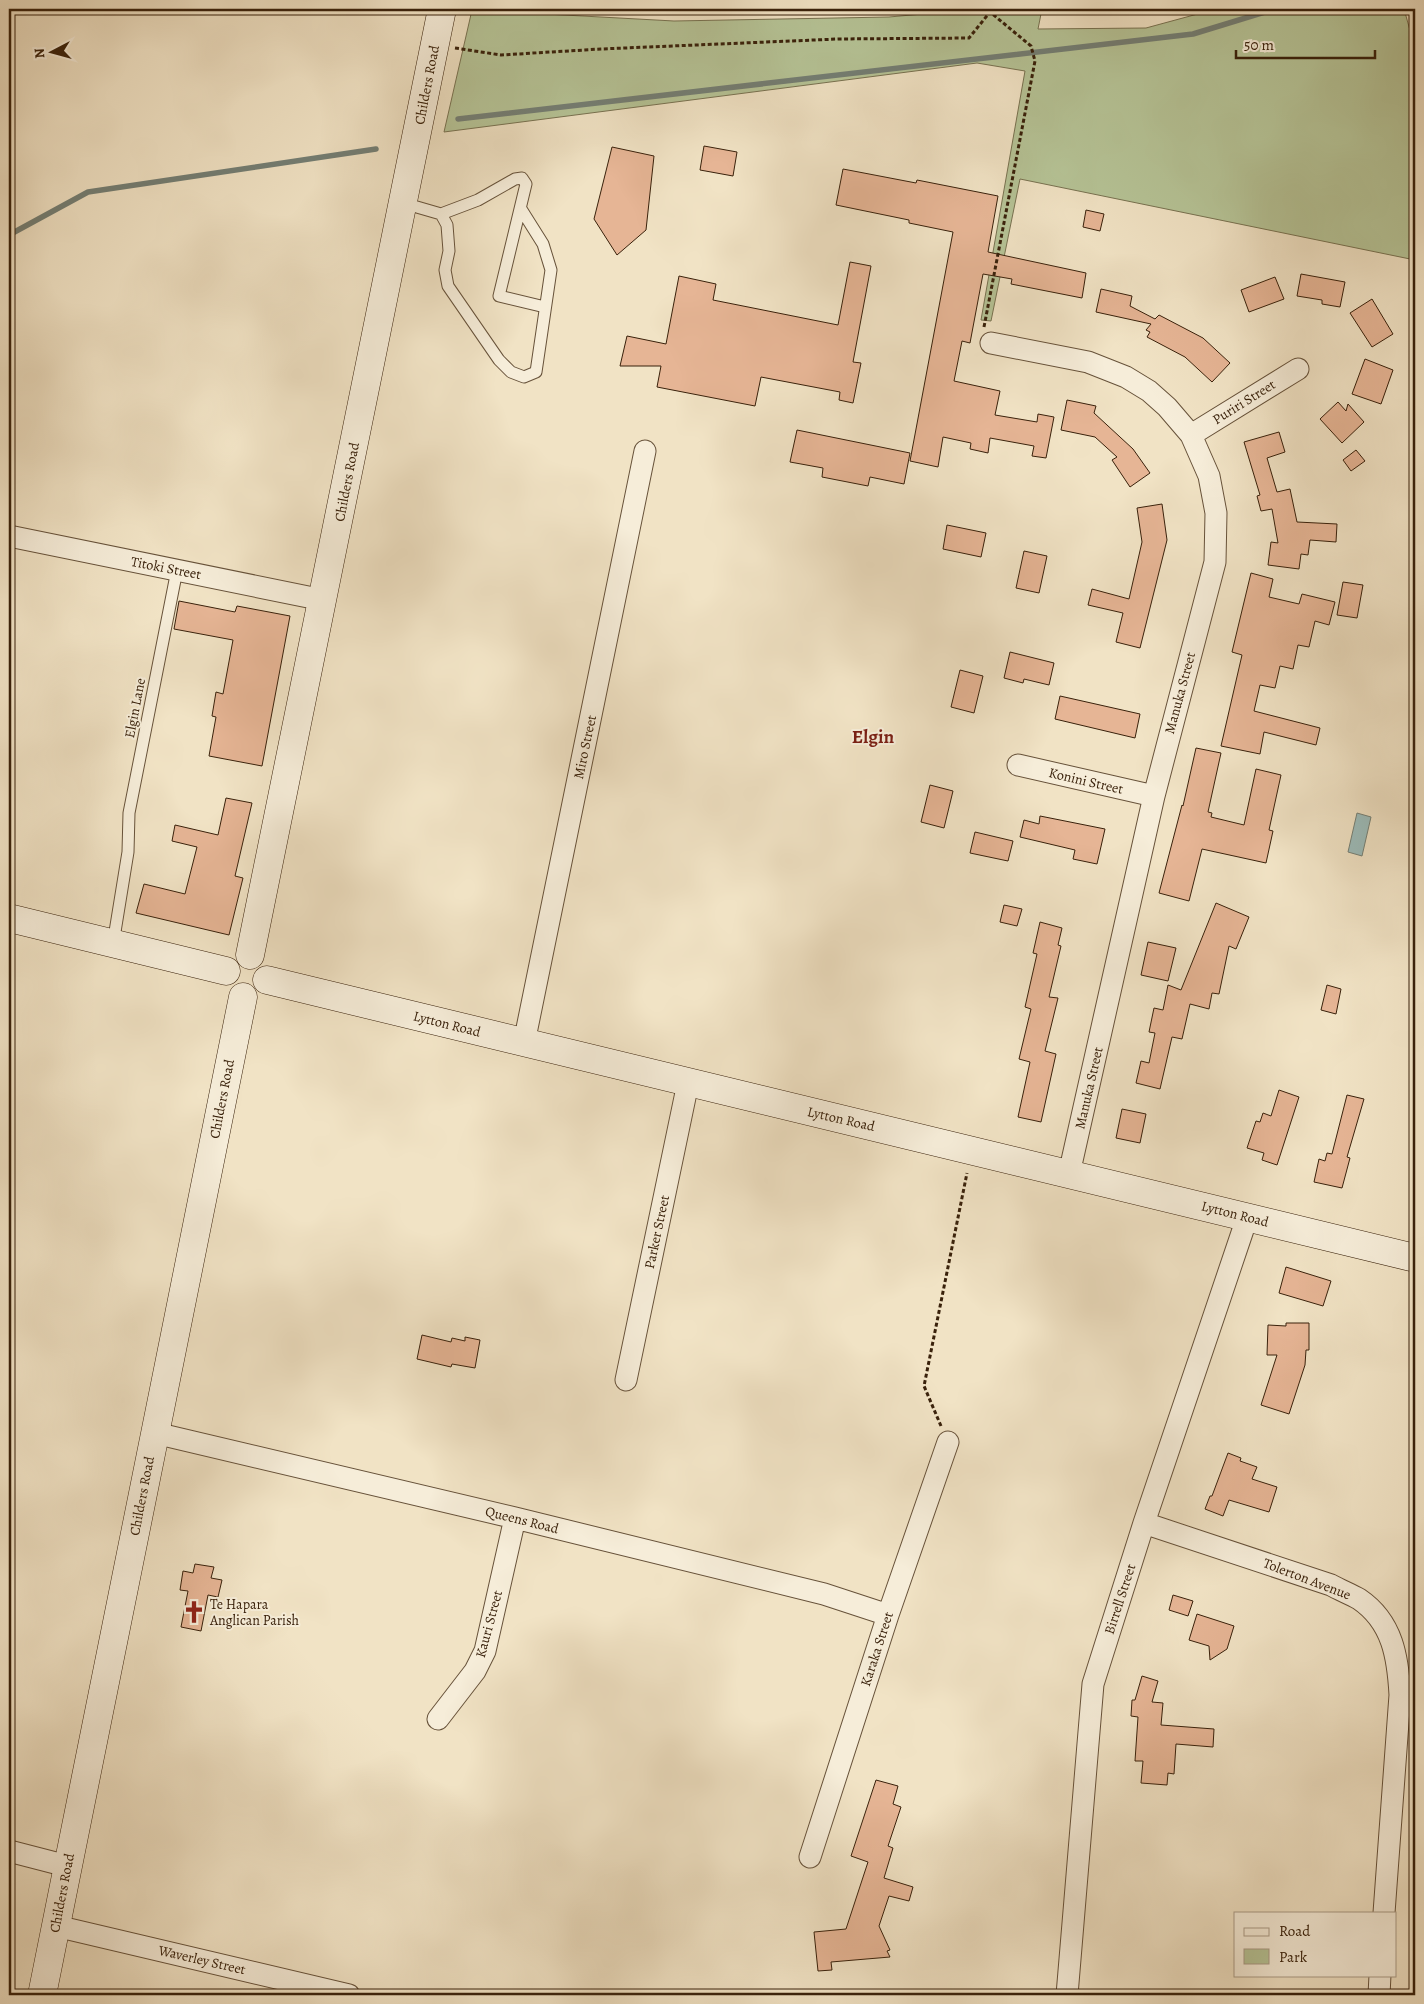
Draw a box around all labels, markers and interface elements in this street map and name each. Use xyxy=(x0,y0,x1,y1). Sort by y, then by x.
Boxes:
north arrow xyxy=(28,28,78,78)
scale bar xyxy=(1236,28,1375,60)
text: 50 m xyxy=(1244,35,1274,55)
street label: Childers Road xyxy=(410,43,444,126)
text: N xyxy=(30,47,50,59)
street label: Puriri Street xyxy=(1209,375,1280,429)
street label: Childers Road xyxy=(330,440,364,523)
street label: Titoki Street xyxy=(129,552,203,584)
street label: Manuka Street xyxy=(1160,650,1200,736)
street label: Elgin Lane xyxy=(120,676,150,740)
street label: Miro Street xyxy=(569,713,601,781)
district label: Elgin xyxy=(852,724,894,750)
street label: Konini Street xyxy=(1047,763,1125,799)
street label: Lytton Road xyxy=(411,1006,483,1042)
street label: Manuka Street xyxy=(1070,1045,1108,1131)
street label: Childers Road xyxy=(205,1057,239,1140)
street label: Lytton Road xyxy=(805,1102,877,1136)
street label: Parker Street xyxy=(640,1193,674,1271)
street label: Lytton Road xyxy=(1199,1196,1271,1232)
street label: Childers Road xyxy=(125,1454,159,1537)
street label: Queens Road xyxy=(483,1502,561,1538)
street label: Tolerton Avenue xyxy=(1260,1554,1354,1604)
street label: Birrell Street xyxy=(1100,1561,1140,1637)
street label: Kauri Street xyxy=(471,1588,507,1660)
place label: Te Hapara Anglican Parish xyxy=(209,1595,300,1630)
church icon: Te Hapara Anglican Parish xyxy=(181,1599,207,1625)
street label: Karaka Street xyxy=(856,1609,898,1689)
street label: Childers Road xyxy=(45,1851,79,1934)
legend xyxy=(1234,1912,1396,1976)
text: Road xyxy=(1279,1921,1311,1941)
street label: Waverley Street xyxy=(156,1941,248,1979)
text: Park xyxy=(1279,1947,1308,1967)

